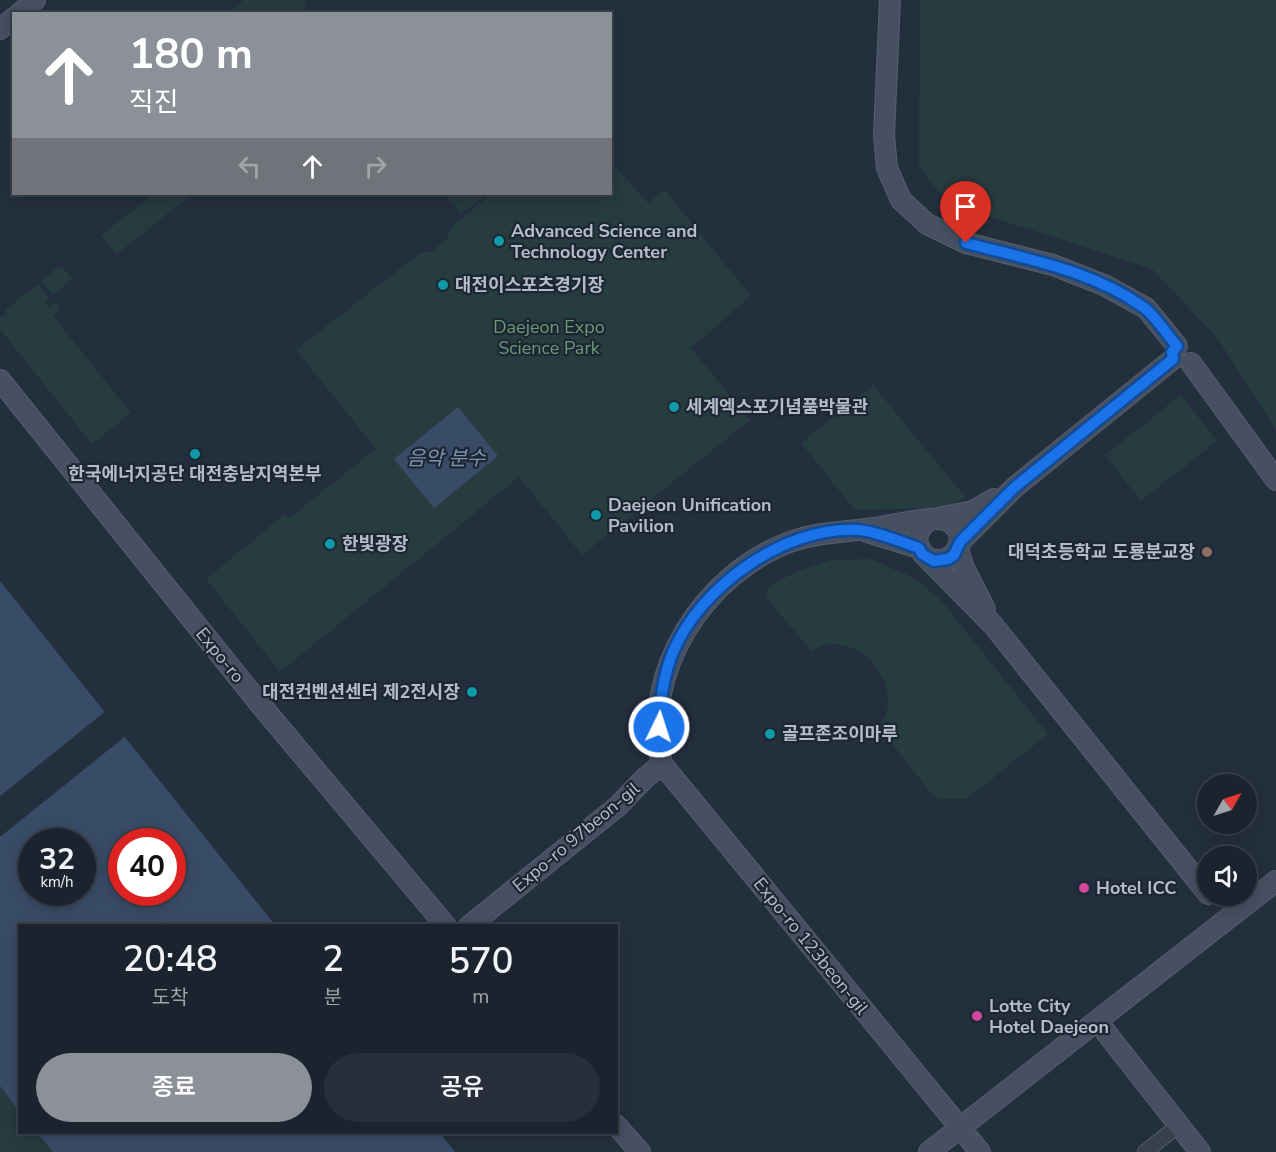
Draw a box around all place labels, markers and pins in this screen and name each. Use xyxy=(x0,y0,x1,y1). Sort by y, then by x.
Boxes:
pin xyxy=(940,181,991,243)
place label: Advanced Science and Technology Center xyxy=(511,219,697,264)
marker: Advanced Science and Technology Center xyxy=(492,234,506,248)
place label: 대전이스포츠경기장 xyxy=(455,273,604,297)
marker: 대전이스포츠경기장 xyxy=(436,278,450,292)
place label: 세계엑스포기념품박물관 xyxy=(686,395,869,419)
marker: 세계엑스포기념품박물관 xyxy=(667,400,681,414)
marker: 한국에너지공단 대전충남지역본부 xyxy=(188,447,202,461)
place label: 한국에너지공단 대전충남지역본부 xyxy=(68,462,322,486)
place label: Daejeon Unification Pavilion xyxy=(608,493,772,538)
marker: Daejeon Unification Pavilion xyxy=(589,508,603,522)
place label: 한빛광장 xyxy=(342,532,409,556)
marker: 한빛광장 xyxy=(323,537,337,551)
place label: 대덕초등학교 도룡분교장 xyxy=(1008,540,1195,564)
marker: 대덕초등학교 도룡분교장 xyxy=(1200,545,1214,559)
place label: 대전컨벤션센터 제2전시장 xyxy=(262,680,460,704)
marker: 대전컨벤션센터 제2전시장 xyxy=(465,685,479,699)
place label: 골프존조이마루 xyxy=(782,722,898,746)
marker: 골프존조이마루 xyxy=(763,727,777,741)
place label: Hotel ICC xyxy=(1096,876,1176,900)
marker: Hotel ICC xyxy=(1077,881,1091,895)
place label: Lotte City Hotel Daejeon xyxy=(989,994,1109,1039)
marker: Lotte City Hotel Daejeon xyxy=(970,1009,984,1023)

